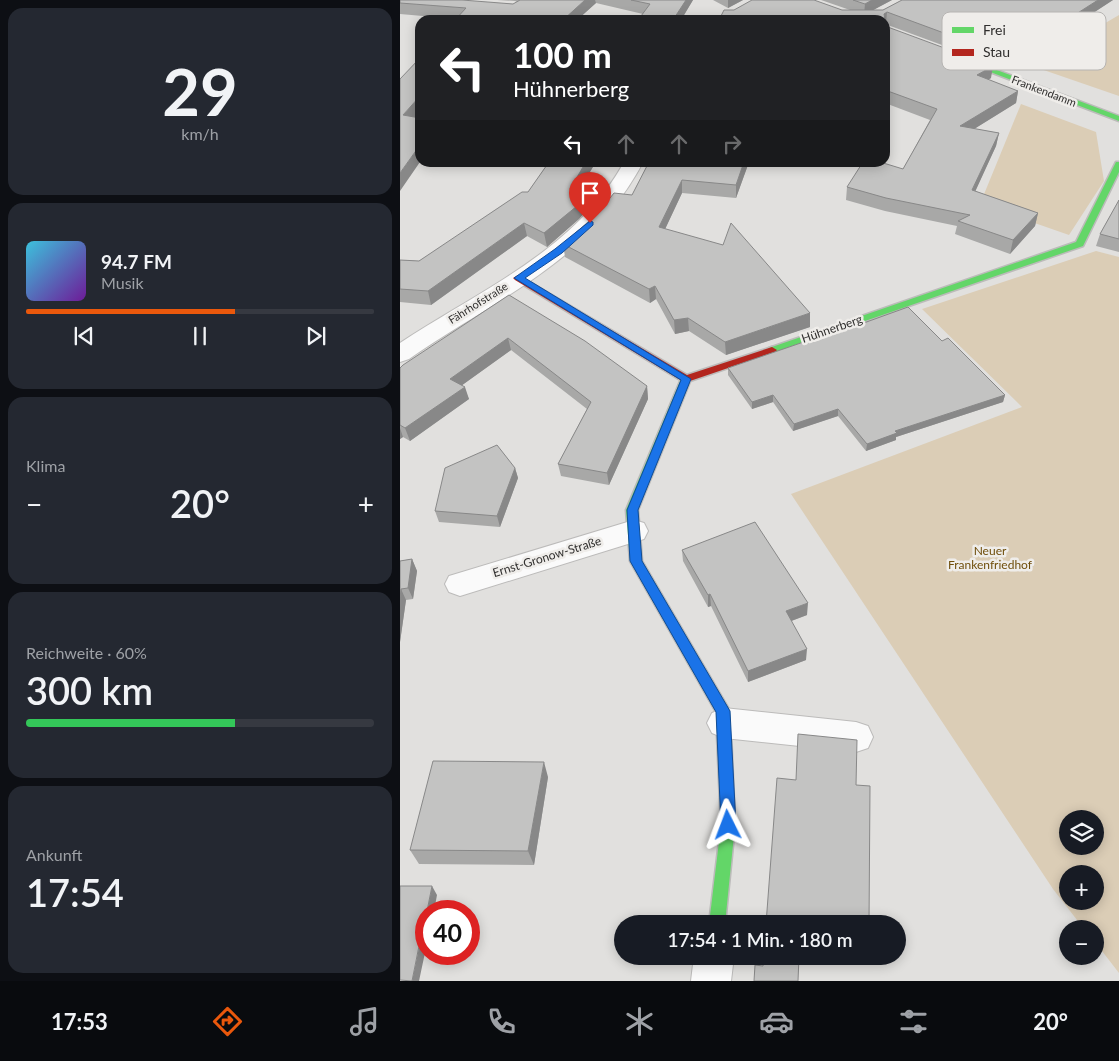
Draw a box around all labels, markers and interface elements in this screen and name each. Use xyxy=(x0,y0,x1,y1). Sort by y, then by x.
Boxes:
legend xyxy=(942,12,1106,70)
text: Frei xyxy=(983,21,1006,38)
text: 100 m xyxy=(513,33,612,75)
icon: left xyxy=(430,35,495,100)
text: Stau xyxy=(983,43,1010,60)
text: 29 xyxy=(162,52,238,130)
street label: Frankendamm xyxy=(1010,72,1078,109)
text: Hühnerberg xyxy=(513,75,629,102)
text: km/h xyxy=(181,124,219,143)
icon: left xyxy=(559,130,587,158)
icon: ahead xyxy=(612,130,640,158)
icon: ahead xyxy=(665,130,693,158)
icon: right xyxy=(718,130,746,158)
pin xyxy=(569,172,611,223)
icon: arrive xyxy=(576,179,604,207)
text: 94.7 FM xyxy=(101,250,172,273)
text: Musik xyxy=(101,273,144,292)
street label: Fährhofstraße xyxy=(446,279,510,326)
street label: Hühnerberg xyxy=(799,311,864,346)
icon: previous xyxy=(70,322,98,350)
icon: pause xyxy=(186,322,214,350)
icon: next xyxy=(302,322,330,350)
text: Klima xyxy=(26,456,65,475)
text: 20° xyxy=(170,480,230,526)
text: − xyxy=(26,487,42,521)
text: + xyxy=(358,487,374,521)
street label: Ernst-Gronow-Straße xyxy=(491,533,603,580)
park label: Neuer Frankenfriedhof xyxy=(948,543,1033,572)
text: Reichweite · 60% xyxy=(26,643,147,662)
text: 300 km xyxy=(26,667,153,713)
position arrow xyxy=(701,798,753,850)
map controls xyxy=(1059,810,1104,965)
button: layers xyxy=(1059,810,1104,855)
text: Ankunft xyxy=(26,845,83,864)
button: + xyxy=(1059,865,1104,910)
text: 17:54 xyxy=(26,869,124,915)
speed limit sign: 40 xyxy=(415,900,480,965)
button: − xyxy=(1059,920,1104,965)
text: 17:54 · 1 Min. · 180 m xyxy=(668,928,852,951)
icon: directions xyxy=(210,1004,245,1039)
icon: music xyxy=(347,1004,382,1039)
icon: phone xyxy=(484,1004,519,1039)
icon: climate xyxy=(622,1004,657,1039)
icon: car xyxy=(759,1004,794,1039)
icon: filters xyxy=(896,1004,931,1039)
text: 17:53 xyxy=(51,1008,108,1035)
text: 20° xyxy=(1033,1008,1068,1035)

